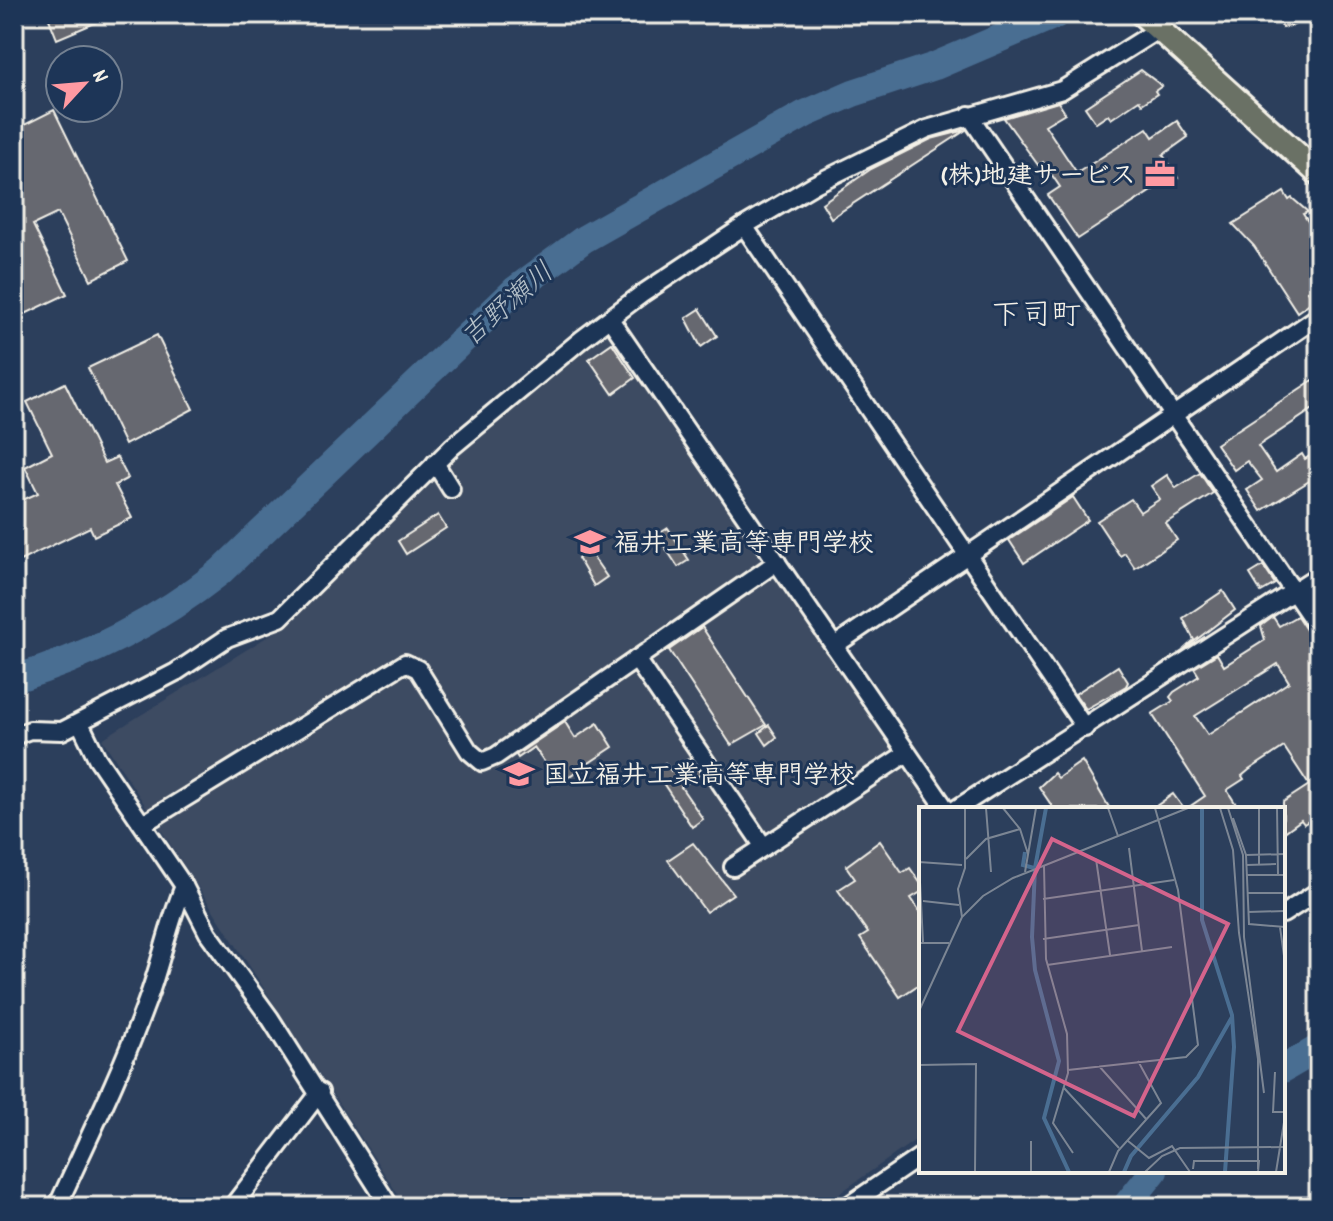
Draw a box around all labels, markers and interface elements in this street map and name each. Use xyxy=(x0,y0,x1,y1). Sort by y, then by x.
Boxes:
north arrow xyxy=(44,44,124,124)
text: N xyxy=(83,65,115,89)
office icon: (株)地建サービス xyxy=(1143,157,1177,191)
place label: (株)地建サービス xyxy=(942,159,1136,196)
water label: 吉野瀬川 xyxy=(454,255,565,359)
district label: 下司町 xyxy=(991,297,1081,340)
school or university icon: 福井工業高等専門学校 xyxy=(573,525,607,559)
place label: 福井工業高等専門学校 xyxy=(614,527,874,564)
school or university icon: 国立福井工業高等専門学校 xyxy=(502,757,536,791)
place label: 国立福井工業高等専門学校 xyxy=(543,759,855,796)
inset map xyxy=(919,807,1285,1173)

